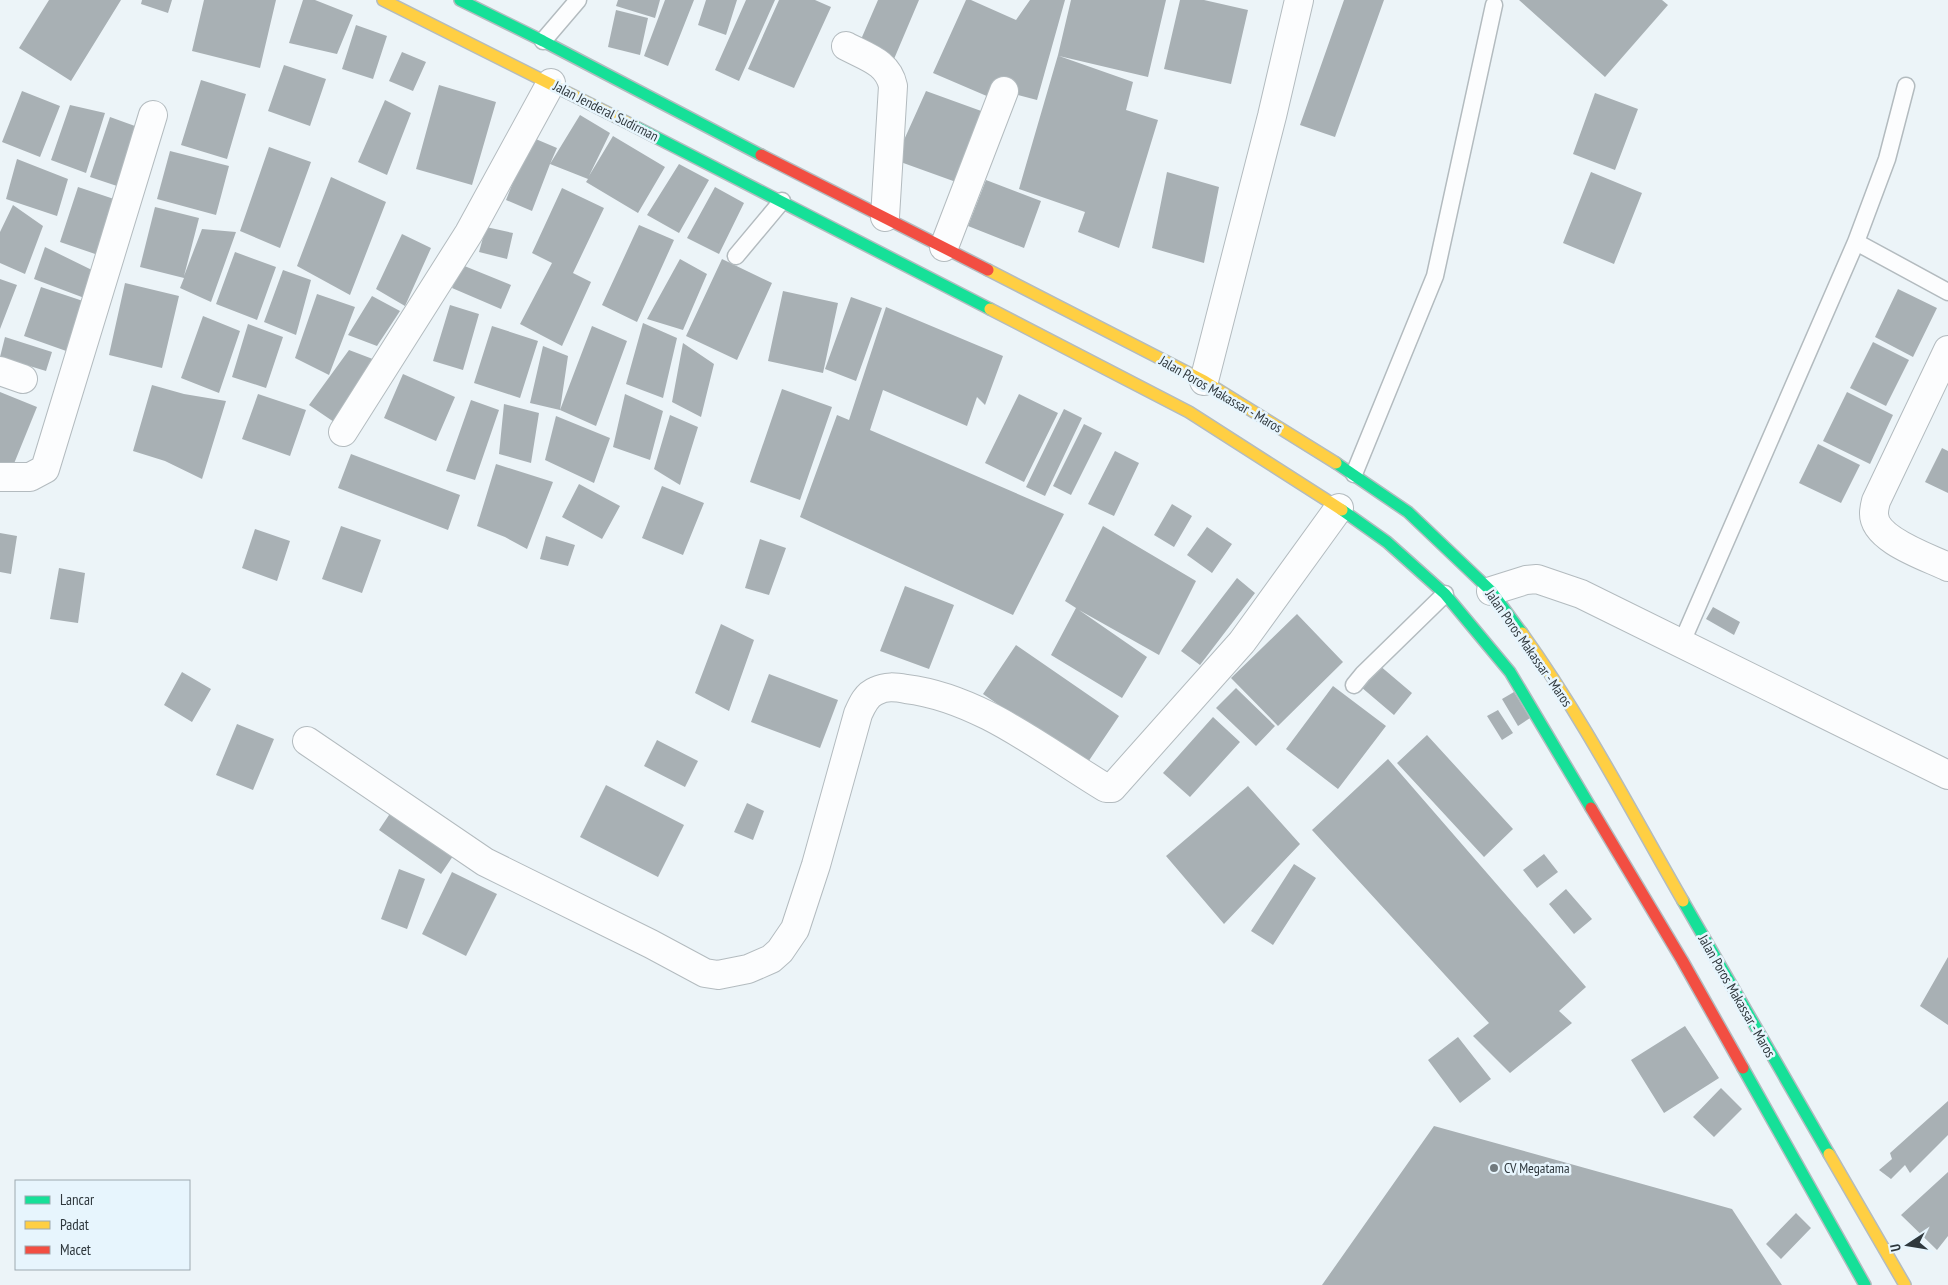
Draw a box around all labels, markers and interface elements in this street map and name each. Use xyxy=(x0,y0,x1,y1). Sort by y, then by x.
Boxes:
street label: Jalan Jenderal Sudirman xyxy=(550,76,662,145)
street label: Jalan Poros Makassar - Maros xyxy=(1155,351,1286,437)
street label: Jalan Poros Makassar - Maros xyxy=(1481,585,1576,710)
street label: Jalan Poros Makassar - Maros xyxy=(1694,930,1780,1061)
place label: CV Megatama xyxy=(1504,1159,1570,1177)
marker: CV Megatama xyxy=(1488,1162,1500,1174)
legend xyxy=(15,1180,190,1270)
text: Lancar xyxy=(60,1190,95,1209)
text: Padat xyxy=(60,1215,89,1234)
north arrow xyxy=(1883,1220,1933,1270)
text: Macet xyxy=(60,1240,91,1259)
text: U xyxy=(1886,1242,1905,1253)

